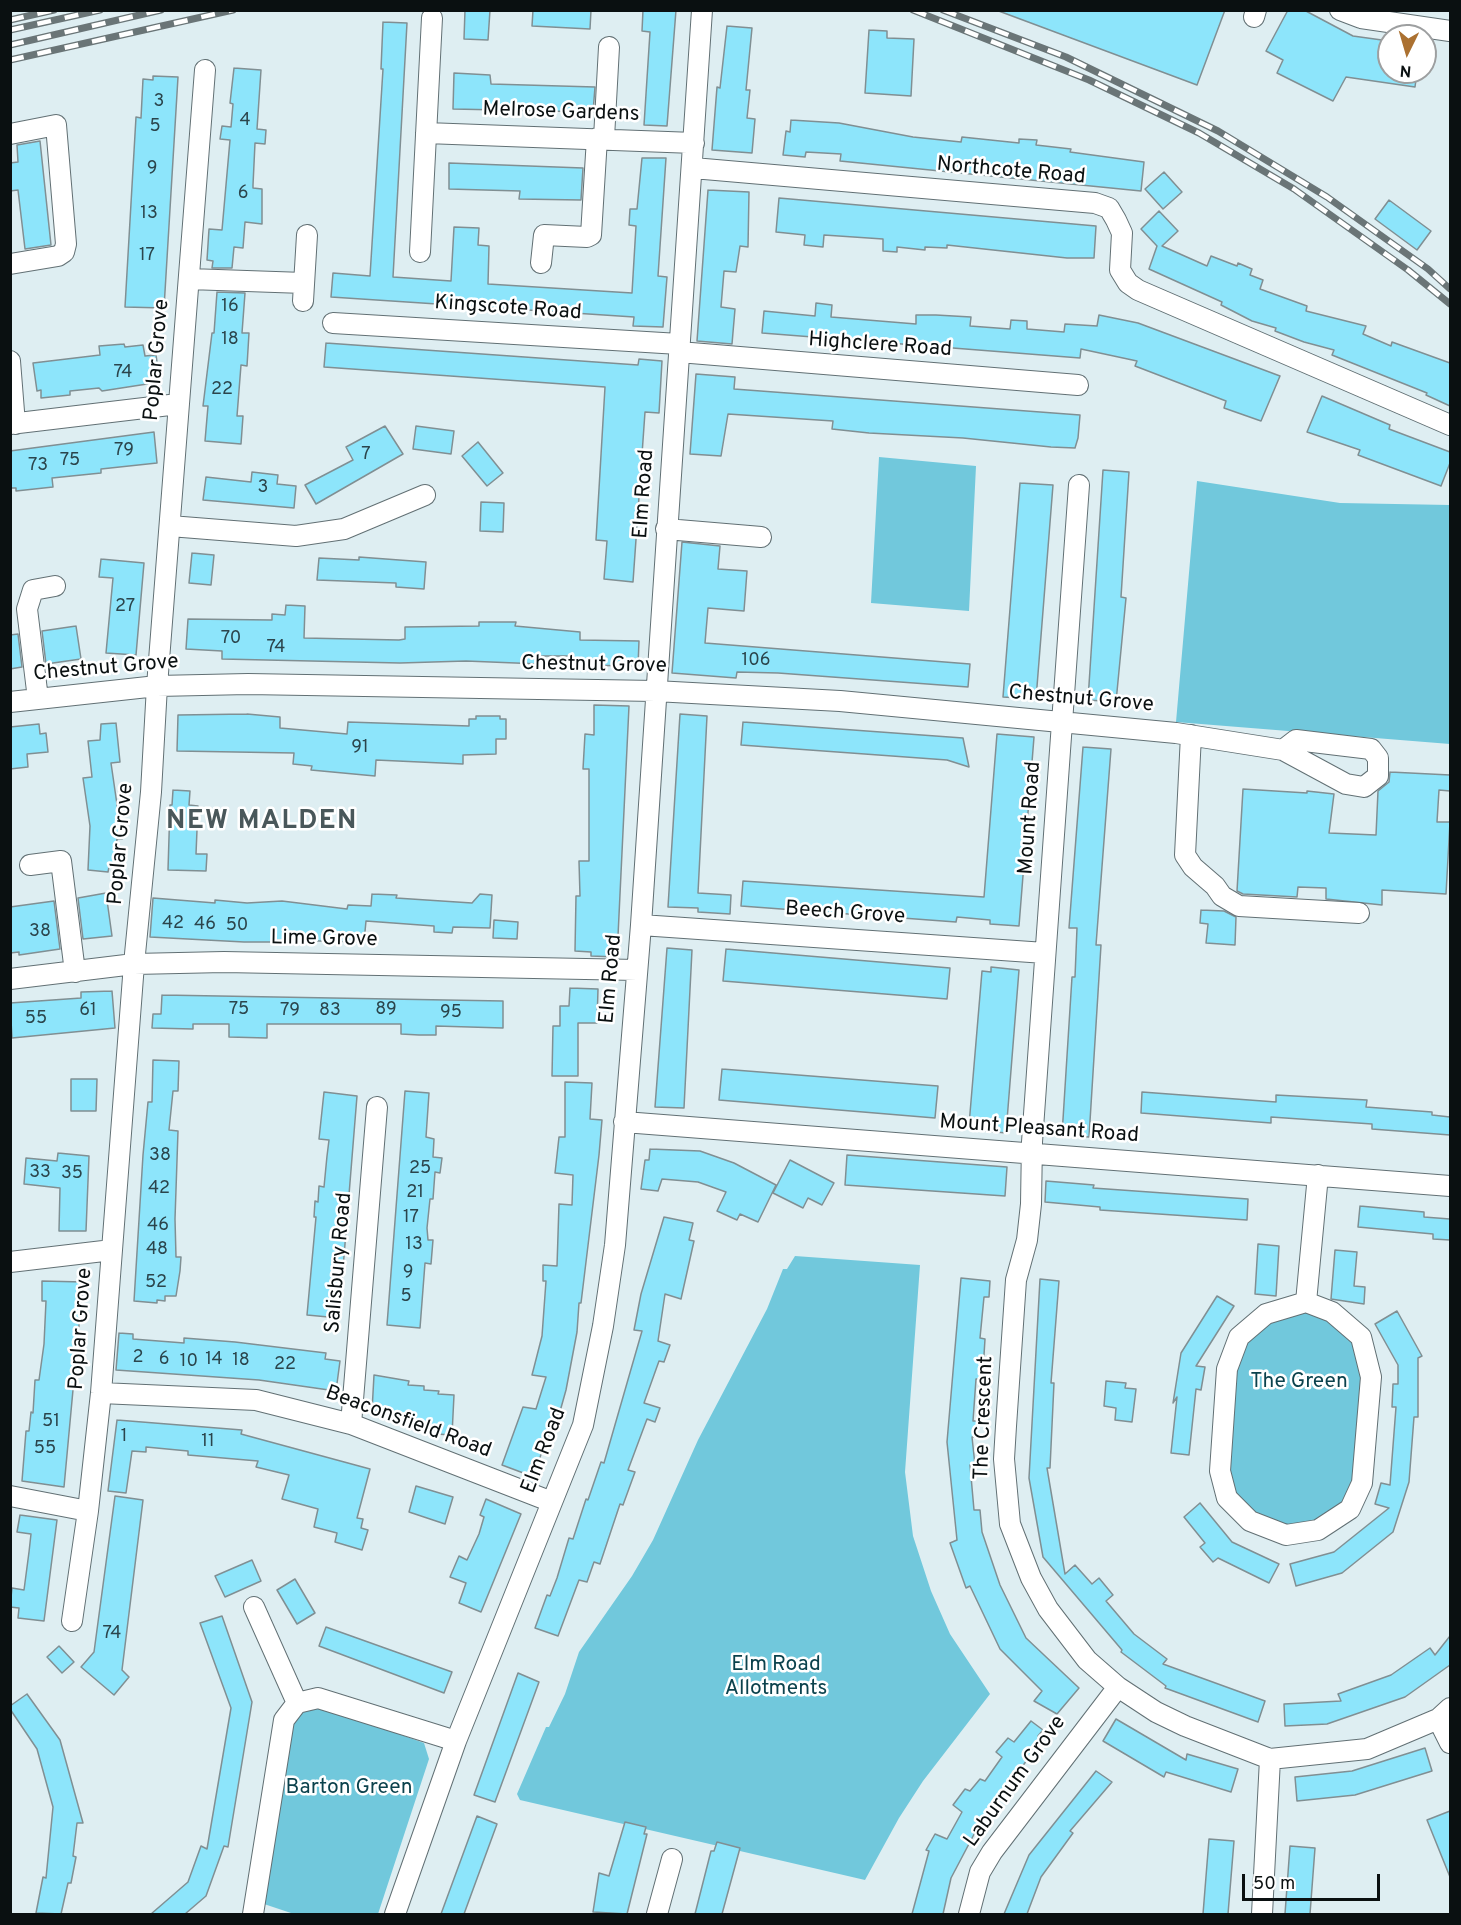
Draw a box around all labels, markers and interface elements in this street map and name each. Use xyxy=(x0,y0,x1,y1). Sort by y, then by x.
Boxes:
north arrow xyxy=(1377,24,1437,84)
text: N xyxy=(1399,59,1412,80)
house number: 3 xyxy=(154,91,164,113)
street label: Melrose Gardens xyxy=(482,98,640,128)
house number: 4 xyxy=(239,110,251,132)
house number: 5 xyxy=(149,116,161,138)
street label: Northcote Road xyxy=(935,153,1087,191)
house number: 9 xyxy=(147,158,157,180)
house number: 6 xyxy=(238,183,248,205)
house number: 13 xyxy=(140,203,158,225)
house number: 17 xyxy=(139,245,155,267)
street label: Kingscote Road xyxy=(434,291,582,327)
house number: 16 xyxy=(221,296,239,318)
street label: Poplar Grove xyxy=(140,298,176,422)
street label: Highclere Road xyxy=(807,328,953,364)
house number: 18 xyxy=(221,329,239,351)
house number: 74 xyxy=(114,362,132,384)
house number: 22 xyxy=(211,379,233,401)
house number: 79 xyxy=(114,440,134,462)
house number: 7 xyxy=(361,444,371,466)
street label: Elm Road xyxy=(629,449,661,539)
house number: 75 xyxy=(60,450,80,472)
house number: 73 xyxy=(28,455,48,477)
house number: 3 xyxy=(258,477,268,499)
house number: 27 xyxy=(115,596,135,618)
house number: 70 xyxy=(221,628,241,650)
house number: 74 xyxy=(267,637,285,659)
street label: Chestnut Grove xyxy=(32,650,180,688)
house number: 106 xyxy=(741,650,771,672)
street label: Chestnut Grove xyxy=(521,652,667,680)
street label: Chestnut Grove xyxy=(1007,681,1155,719)
house number: 91 xyxy=(351,737,369,759)
street label: Mount Road xyxy=(1014,760,1048,876)
street label: Poplar Grove xyxy=(104,782,140,906)
district label: NEW MALDEN xyxy=(166,807,358,839)
street label: Beech Grove xyxy=(784,897,906,931)
house number: 42 xyxy=(162,913,184,935)
house number: 46 xyxy=(194,914,216,936)
house number: 50 xyxy=(226,915,248,937)
house number: 38 xyxy=(29,921,51,943)
street label: Lime Grove xyxy=(270,926,378,954)
street label: Elm Road xyxy=(596,933,628,1025)
house number: 75 xyxy=(229,999,249,1021)
house number: 89 xyxy=(375,999,397,1021)
house number: 61 xyxy=(79,1000,97,1022)
house number: 79 xyxy=(280,1000,300,1022)
house number: 83 xyxy=(319,1000,341,1022)
house number: 95 xyxy=(440,1002,462,1024)
house number: 55 xyxy=(25,1008,47,1030)
street label: Mount Pleasant Road xyxy=(938,1110,1140,1150)
house number: 38 xyxy=(149,1145,171,1167)
house number: 25 xyxy=(409,1158,431,1180)
house number: 33 xyxy=(29,1162,51,1184)
house number: 35 xyxy=(61,1163,83,1185)
house number: 42 xyxy=(148,1178,170,1200)
house number: 21 xyxy=(406,1182,424,1204)
street label: Salisbury Road xyxy=(321,1192,359,1334)
house number: 17 xyxy=(403,1207,419,1229)
house number: 46 xyxy=(147,1215,169,1237)
house number: 13 xyxy=(405,1234,423,1256)
house number: 48 xyxy=(146,1239,168,1261)
house number: 9 xyxy=(403,1262,413,1284)
street label: Poplar Grove xyxy=(65,1267,99,1391)
house number: 52 xyxy=(145,1272,167,1294)
house number: 5 xyxy=(400,1286,412,1308)
house number: 2 xyxy=(132,1347,144,1369)
house number: 6 xyxy=(159,1349,169,1371)
house number: 14 xyxy=(205,1349,223,1371)
house number: 18 xyxy=(232,1350,250,1372)
house number: 10 xyxy=(180,1351,198,1373)
house number: 22 xyxy=(274,1354,296,1376)
street label: The Crescent xyxy=(970,1356,1000,1480)
park label: The Green xyxy=(1250,1370,1348,1396)
street label: Beaconsfield Road xyxy=(322,1381,494,1465)
street label: Elm Road xyxy=(517,1405,573,1497)
house number: 51 xyxy=(42,1411,60,1433)
house number: 1 xyxy=(121,1426,127,1448)
house number: 11 xyxy=(201,1431,215,1453)
house number: 55 xyxy=(34,1438,56,1460)
house number: 74 xyxy=(103,1623,121,1645)
park label: Elm Road Allotments xyxy=(725,1653,827,1703)
street label: Laburnum Grove xyxy=(960,1711,1072,1853)
park label: Barton Green xyxy=(286,1776,412,1802)
scale bar xyxy=(1245,1862,1383,1900)
text: 50 m xyxy=(1253,1873,1295,1896)

